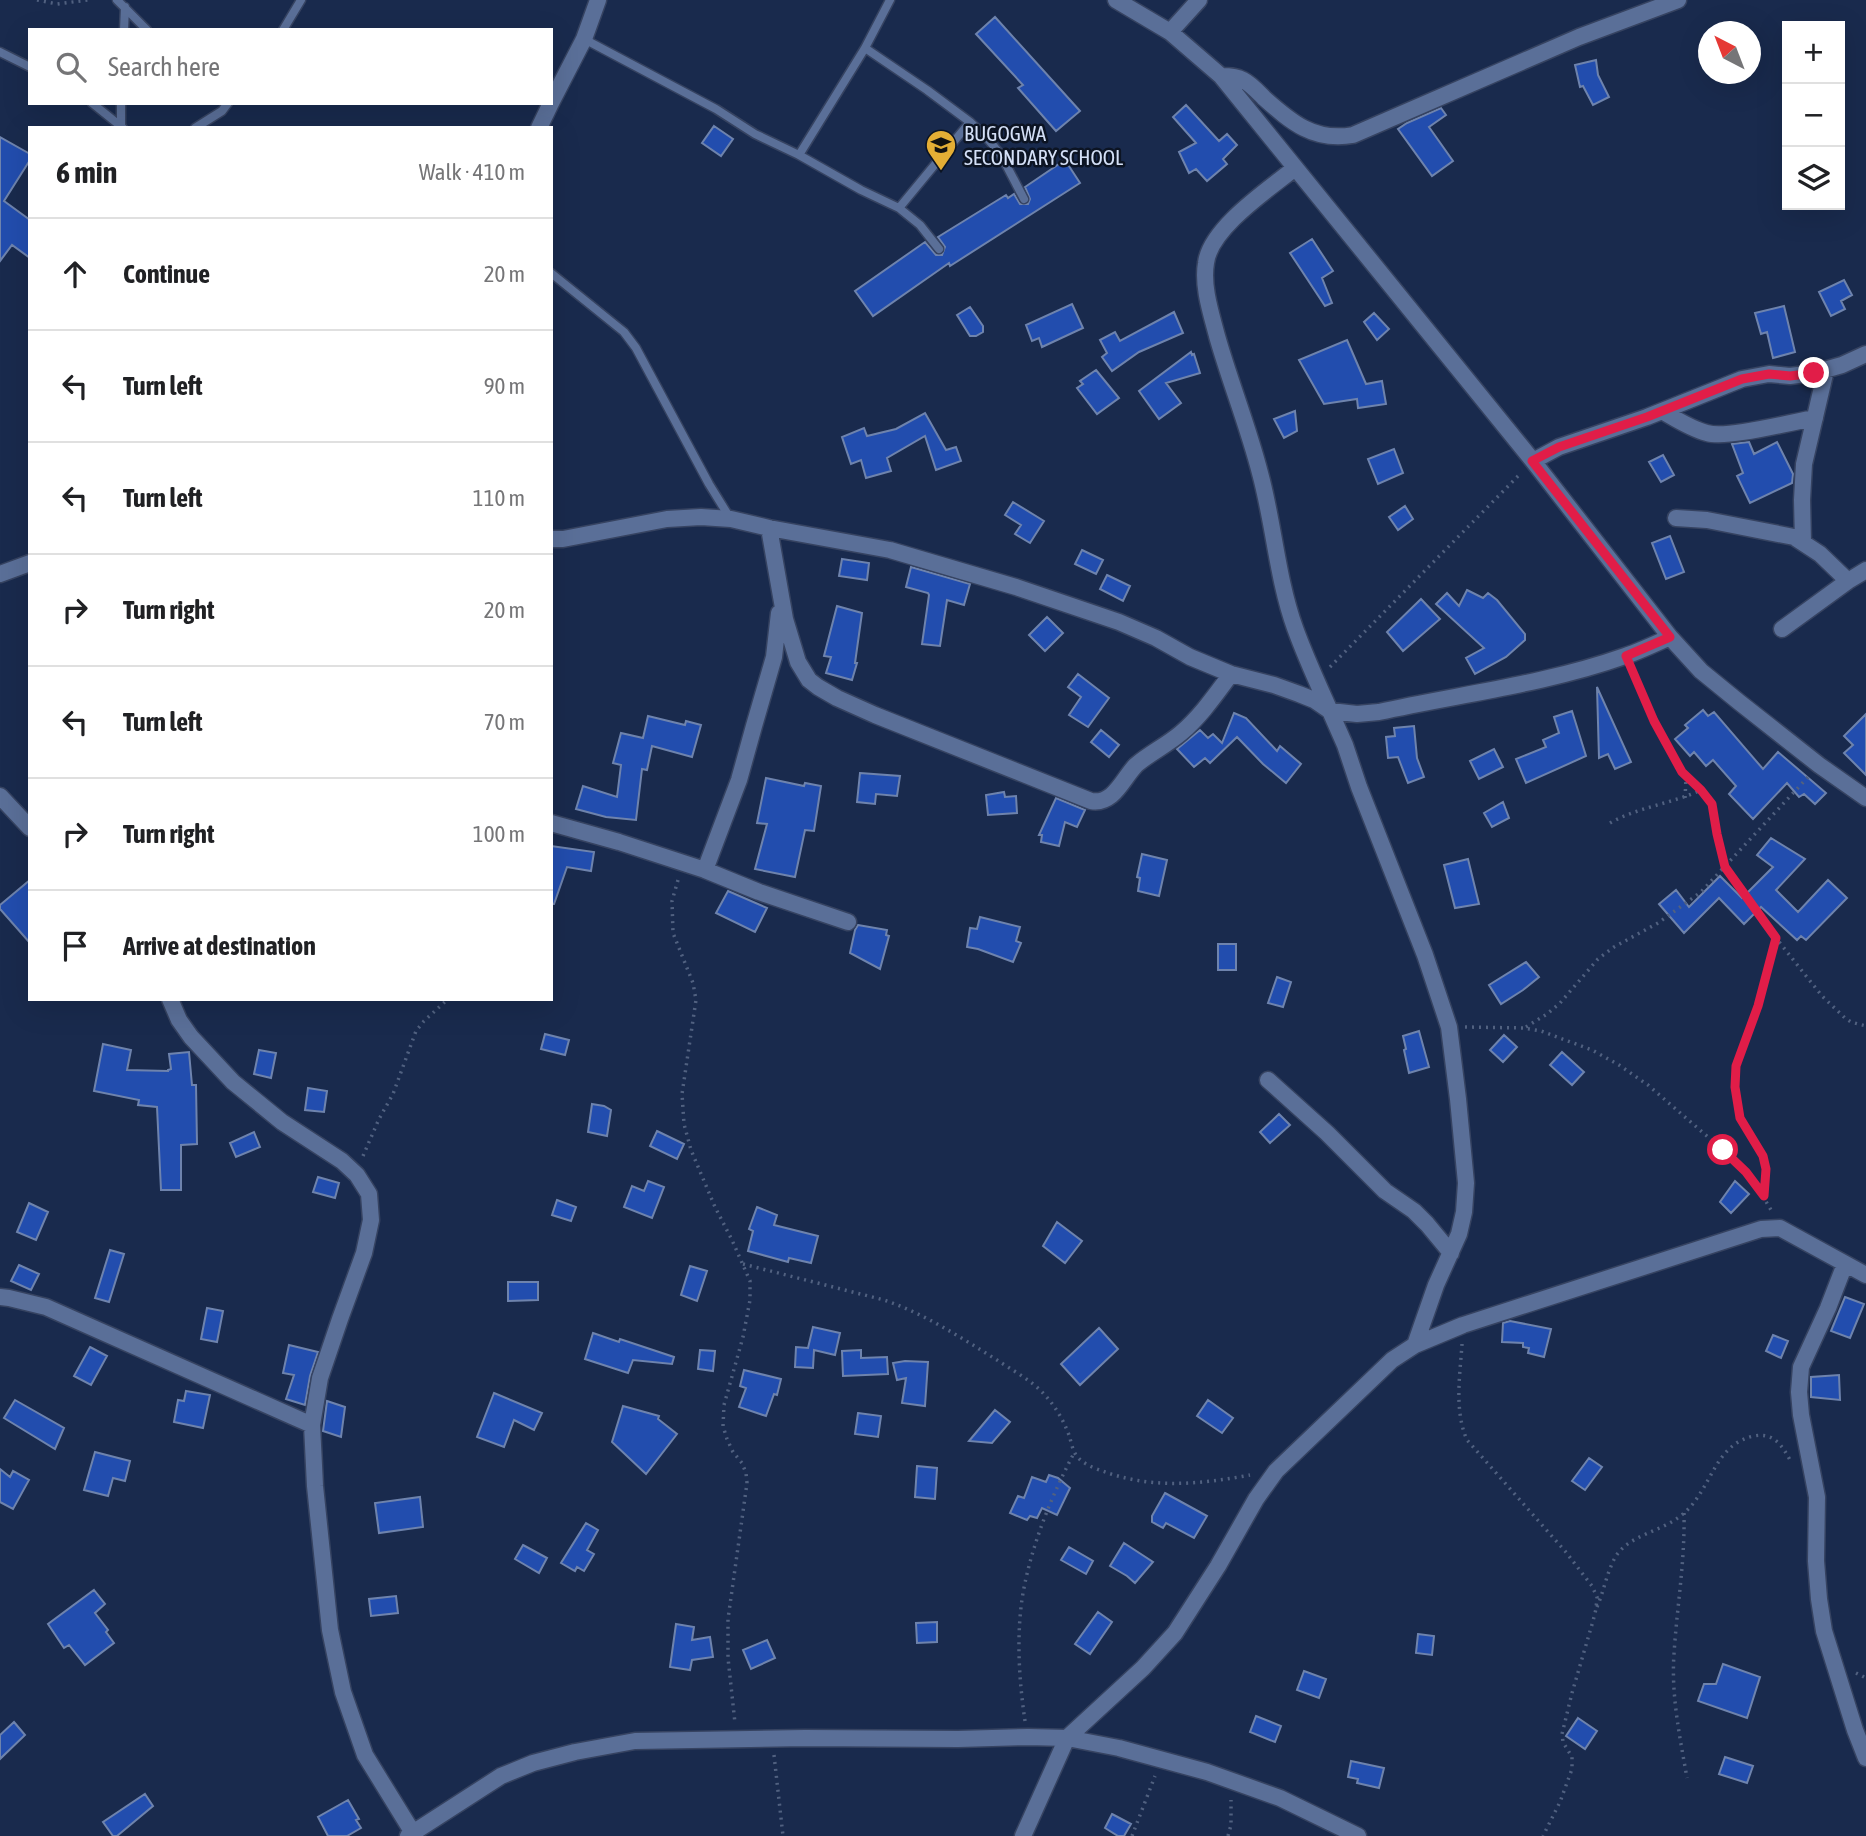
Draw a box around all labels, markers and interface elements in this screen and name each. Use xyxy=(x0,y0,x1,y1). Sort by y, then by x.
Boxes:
north arrow xyxy=(1698,21,1761,84)
map controls xyxy=(1782,21,1845,210)
button: + xyxy=(1782,21,1845,84)
search box xyxy=(28,28,553,105)
icon: search xyxy=(52,48,90,86)
text: Search here xyxy=(108,52,220,82)
button: − xyxy=(1782,84,1845,147)
place label: BUGOGWA SECONDARY SCHOOL xyxy=(964,121,1123,169)
school or university icon: BUGOGWA SECONDARY SCHOOL xyxy=(924,128,958,172)
button: layers xyxy=(1782,147,1845,210)
text: 6 min xyxy=(56,155,117,189)
text: Walk · 410 m xyxy=(419,159,525,185)
icon: ahead xyxy=(56,255,94,293)
text: Continue xyxy=(123,259,210,289)
text: 20 m xyxy=(484,261,525,287)
route end xyxy=(1798,357,1829,388)
icon: left xyxy=(56,367,94,405)
text: Turn left xyxy=(123,371,203,401)
text: 90 m xyxy=(484,373,525,399)
icon: left xyxy=(56,479,94,517)
text: Turn left xyxy=(123,483,203,513)
text: 110 m xyxy=(473,485,525,511)
icon: right xyxy=(56,591,94,629)
text: Turn right xyxy=(123,595,214,625)
text: 20 m xyxy=(484,597,525,623)
icon: left xyxy=(56,703,94,741)
text: Turn left xyxy=(123,707,203,737)
text: 70 m xyxy=(484,709,525,735)
icon: right xyxy=(56,815,94,853)
text: Turn right xyxy=(123,819,214,849)
text: 100 m xyxy=(473,821,525,847)
icon: arrive xyxy=(56,927,94,965)
text: Arrive at destination xyxy=(123,931,316,961)
route start xyxy=(1707,1134,1738,1165)

